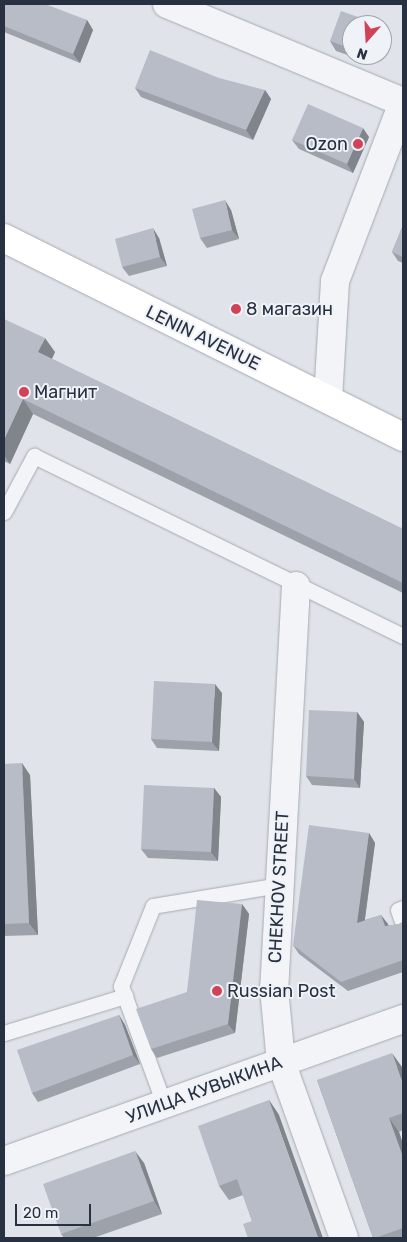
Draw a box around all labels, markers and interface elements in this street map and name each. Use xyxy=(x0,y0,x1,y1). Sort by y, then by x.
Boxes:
north arrow xyxy=(342,15,392,65)
text: N xyxy=(355,44,370,63)
place label: Ozon xyxy=(306,133,348,155)
marker: Ozon xyxy=(352,138,364,150)
place label: 8 магазин xyxy=(246,298,333,320)
street label: LENIN AVENUE xyxy=(142,301,264,375)
marker: 8 магазин xyxy=(230,303,242,315)
place label: Магнит xyxy=(34,381,97,403)
marker: Магнит xyxy=(18,386,30,398)
street label: CHEKHOV STREET xyxy=(264,810,294,964)
place label: Russian Post xyxy=(227,980,336,1002)
marker: Russian Post xyxy=(211,985,223,997)
street label: УЛИЦА КУВЫКИНА xyxy=(123,1052,285,1128)
scale bar xyxy=(18,1194,94,1226)
text: 20 m xyxy=(23,1204,58,1222)

